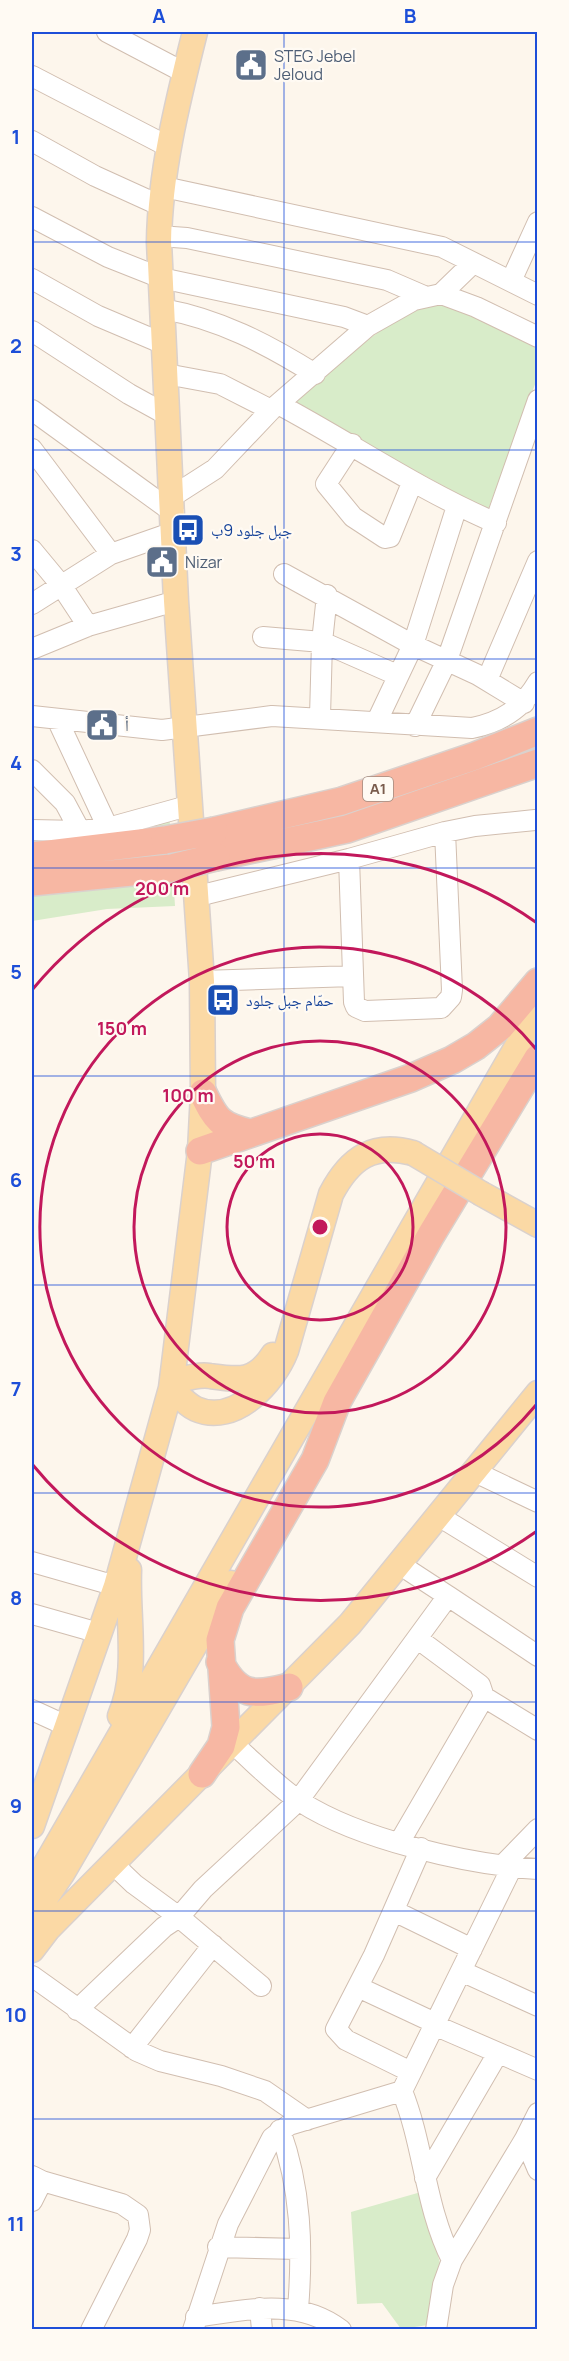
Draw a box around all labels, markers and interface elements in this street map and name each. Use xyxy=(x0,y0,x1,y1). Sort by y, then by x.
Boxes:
text: A xyxy=(152,2,166,29)
text: B xyxy=(404,2,417,29)
place label: STEG Jebel Jeloud xyxy=(274,45,356,85)
public building icon: STEG Jebel Jeloud xyxy=(233,47,269,83)
text: 1 xyxy=(12,123,20,150)
text: 2 xyxy=(10,332,22,359)
bus stop icon: جبل جلود 9ب xyxy=(170,512,206,548)
place label: جبل جلود 9ب xyxy=(211,519,292,541)
text: 3 xyxy=(10,540,22,567)
public building icon: Nizar xyxy=(144,544,180,580)
place label: Nizar xyxy=(185,551,223,573)
public building icon: أ xyxy=(84,707,120,743)
place label: أ xyxy=(125,714,129,736)
text: 4 xyxy=(10,749,22,776)
road number: A1 xyxy=(363,777,393,801)
text: 200 m xyxy=(135,876,189,900)
text: 5 xyxy=(10,958,22,985)
bus stop icon: حمّام جبل جلود xyxy=(205,982,241,1018)
place label: حمّام جبل جلود xyxy=(246,989,334,1011)
text: 150 m xyxy=(97,1016,147,1040)
text: 100 m xyxy=(162,1083,214,1107)
text: 50 m xyxy=(233,1149,275,1173)
text: 6 xyxy=(10,1166,22,1193)
centre of rings xyxy=(310,1217,330,1237)
text: 7 xyxy=(11,1375,21,1402)
text: 8 xyxy=(10,1584,22,1611)
text: 9 xyxy=(10,1792,22,1819)
text: 10 xyxy=(5,2001,27,2028)
text: 11 xyxy=(7,2210,25,2237)

